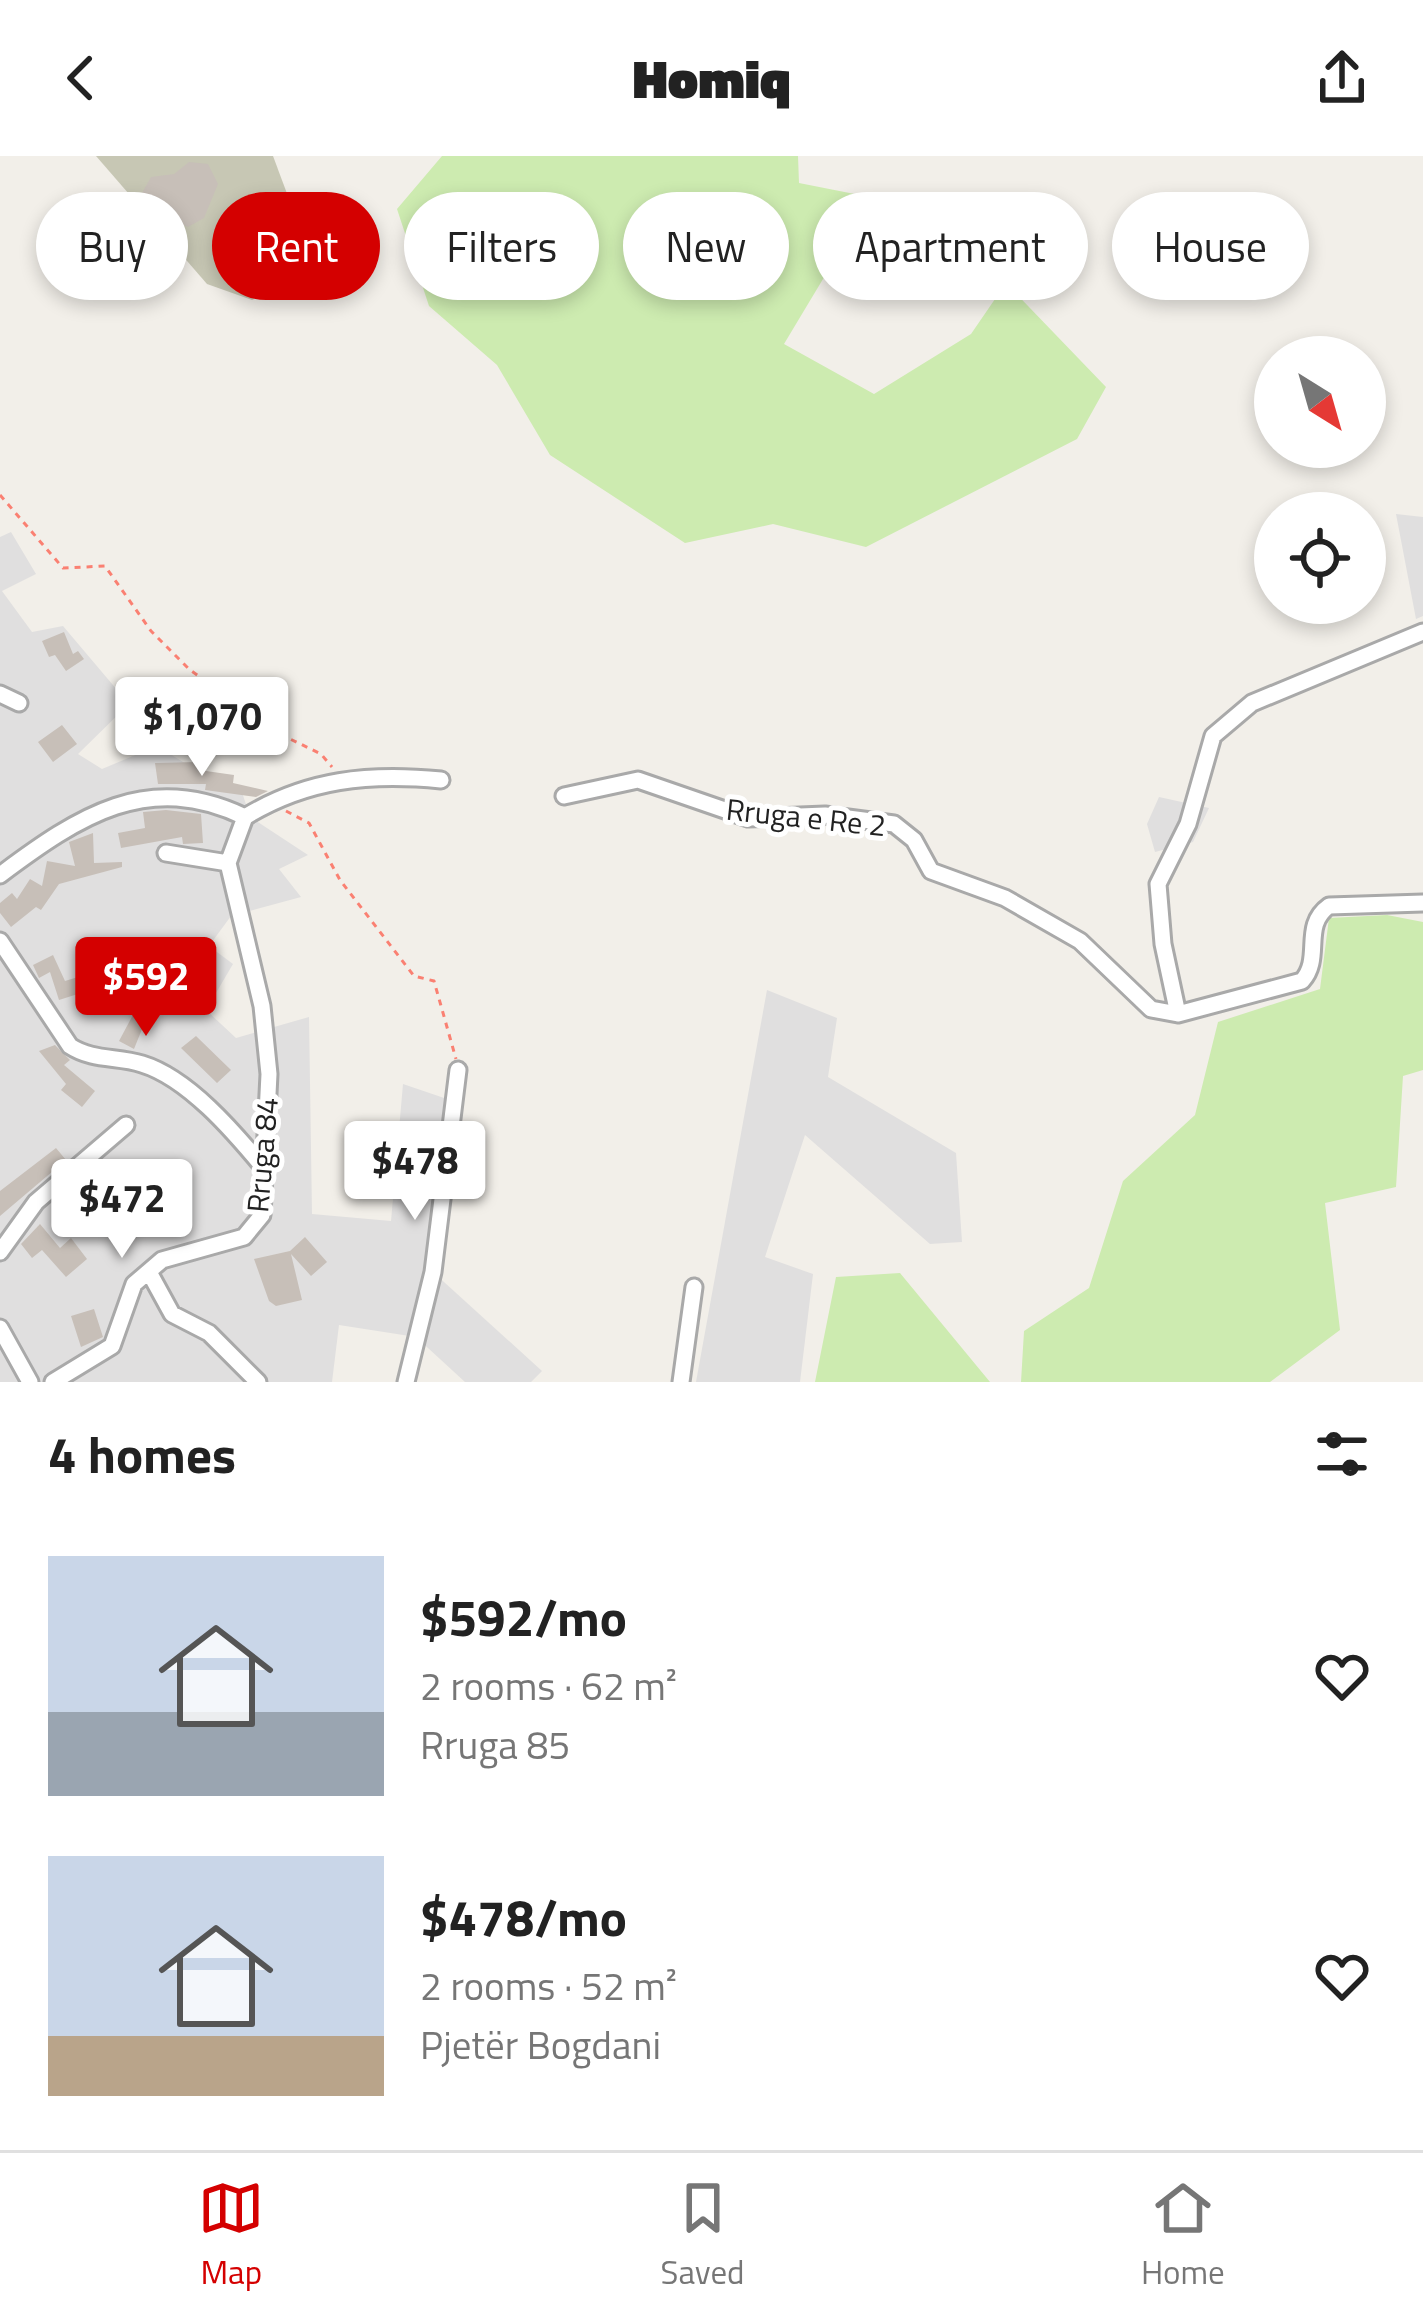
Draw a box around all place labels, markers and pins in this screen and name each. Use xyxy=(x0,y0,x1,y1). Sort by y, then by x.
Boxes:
pin: $1,070 xyxy=(104,677,300,779)
pin: $592 xyxy=(75,937,217,1039)
pin: $478 xyxy=(344,1121,486,1223)
pin: $472 xyxy=(51,1159,193,1261)

